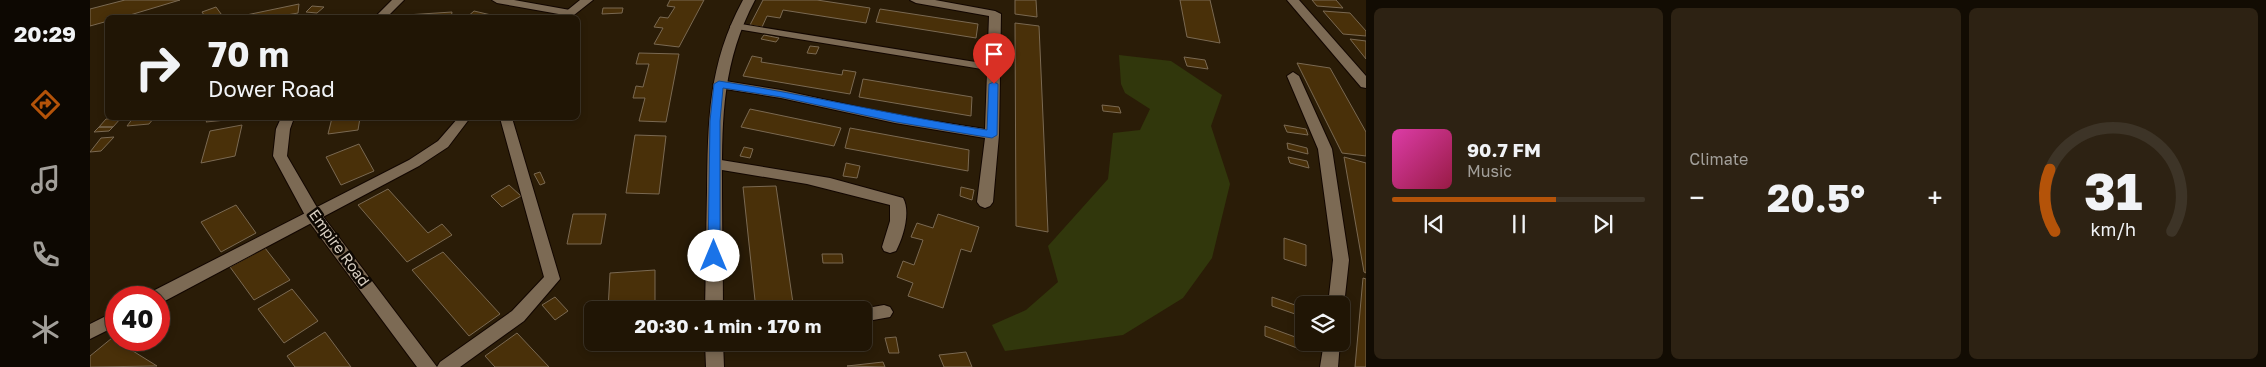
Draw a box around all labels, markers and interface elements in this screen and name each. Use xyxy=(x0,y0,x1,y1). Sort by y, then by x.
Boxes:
text: 20:29 xyxy=(14,20,76,47)
text: 70 m xyxy=(208,33,289,75)
pin xyxy=(973,33,1015,84)
icon: right xyxy=(125,35,190,100)
icon: arrive xyxy=(980,40,1008,68)
text: Dower Road xyxy=(208,75,335,102)
icon: directions xyxy=(28,87,63,122)
text: 90.7 FM xyxy=(1467,138,1541,161)
text: Climate xyxy=(1689,149,1748,169)
text: 31 xyxy=(2084,159,2143,221)
text: Music xyxy=(1467,161,1512,181)
icon: music xyxy=(28,162,63,197)
text: 20.5° xyxy=(1767,175,1865,220)
text: − xyxy=(1689,181,1705,214)
text: + xyxy=(1927,181,1943,214)
street label: Empire Road xyxy=(306,205,374,289)
icon: previous xyxy=(1420,210,1448,238)
icon: pause xyxy=(1505,210,1533,238)
icon: next xyxy=(1589,210,1617,238)
text: km/h xyxy=(2091,218,2136,240)
position arrow xyxy=(687,229,739,281)
icon: phone xyxy=(28,237,63,272)
speed limit sign: 40 xyxy=(105,286,170,351)
map controls xyxy=(1295,296,1350,351)
button: layers xyxy=(1295,296,1350,351)
icon: climate xyxy=(28,312,63,347)
text: 20:30 · 1 min · 170 m xyxy=(635,314,821,337)

